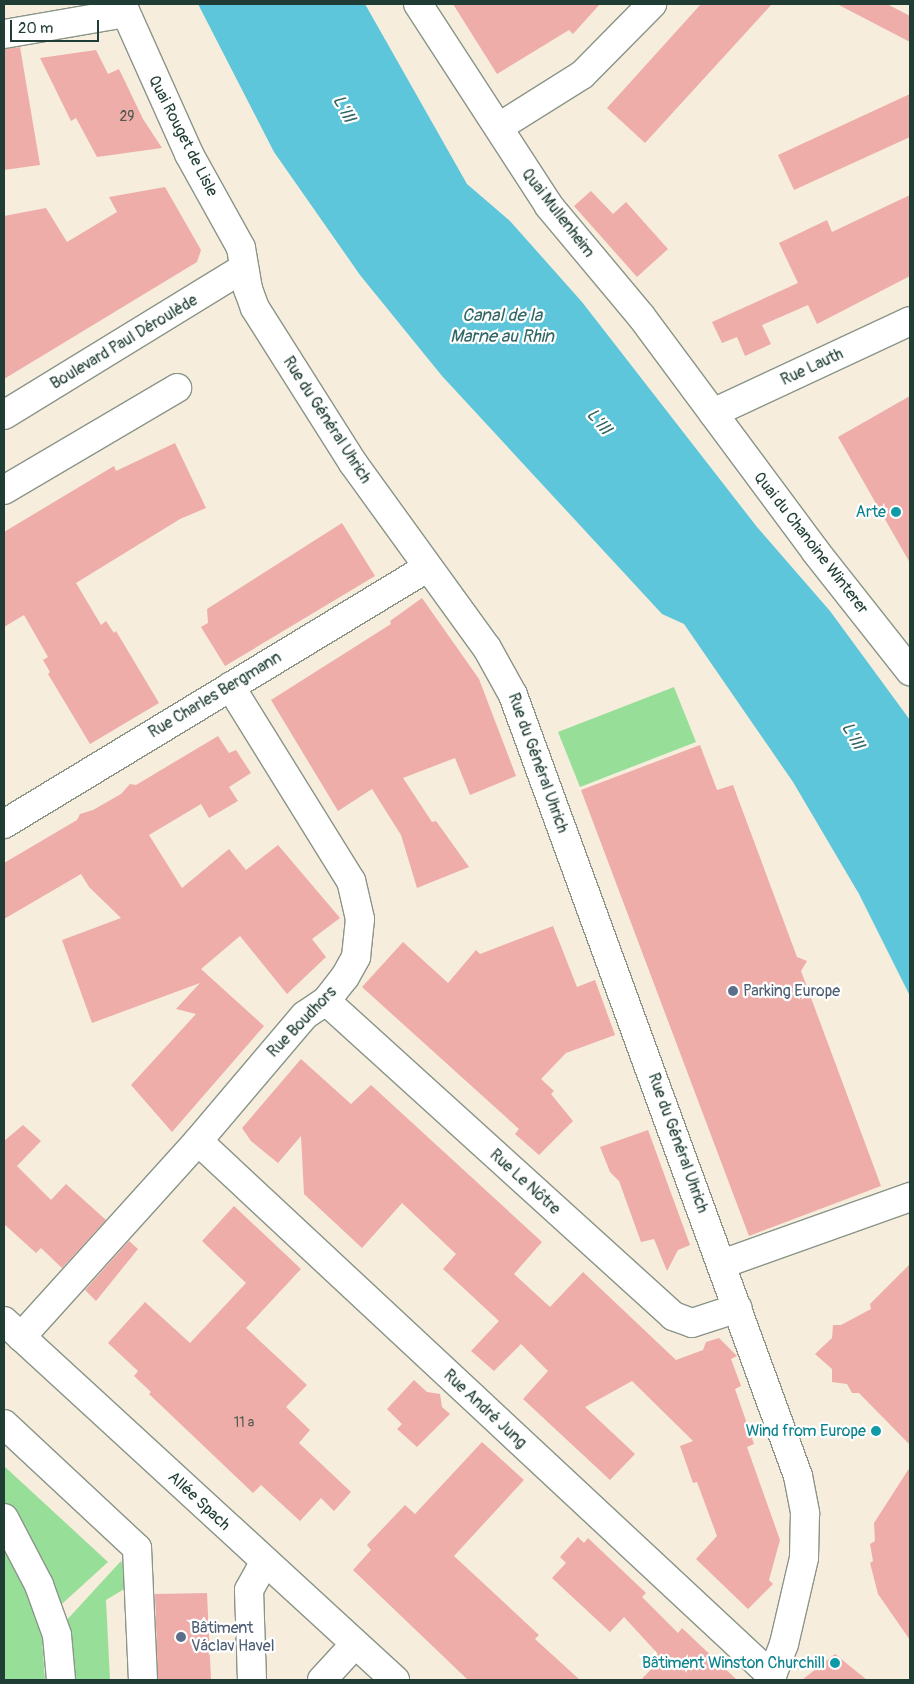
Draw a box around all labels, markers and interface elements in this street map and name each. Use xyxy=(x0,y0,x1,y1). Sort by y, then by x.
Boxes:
scale bar xyxy=(12,10,101,42)
text: 20 m xyxy=(18,19,53,38)
street label: Quai Rouget de Lisle xyxy=(144,72,222,200)
water label: L'Ill xyxy=(327,92,359,126)
house number: 29 xyxy=(119,109,135,125)
street label: Quai Mullenheim xyxy=(517,165,599,261)
street label: Boulevard Paul Déroulède xyxy=(47,290,201,394)
water label: Canal de la Marne au Rhin xyxy=(450,306,554,348)
street label: Rue Lauth xyxy=(778,344,846,390)
street label: Rue du Général Uhrich xyxy=(279,353,375,487)
water label: L'Ill xyxy=(581,405,615,439)
street label: Quai du Chanoine Winterer xyxy=(750,468,872,618)
place label: Arte xyxy=(856,502,886,522)
marker: Arte xyxy=(890,506,902,518)
street label: Rue Charles Bergmann xyxy=(145,648,285,742)
street label: Rue du Général Uhrich xyxy=(504,690,572,836)
water label: L'Ill xyxy=(836,719,868,753)
place label: Parking Europe xyxy=(743,981,840,1001)
street label: Rue Boudhors xyxy=(263,983,341,1061)
marker: Parking Europe xyxy=(727,985,739,997)
street label: Rue du Général Uhrich xyxy=(644,1070,712,1216)
street label: Rue Le Nôtre xyxy=(486,1145,564,1219)
street label: Rue André Jung xyxy=(440,1366,530,1452)
house number: 11 a xyxy=(234,1415,254,1431)
place label: Wind from Europe xyxy=(746,1421,866,1441)
marker: Wind from Europe xyxy=(870,1425,882,1437)
street label: Allée Spach xyxy=(164,1467,234,1535)
place label: Bâtiment Václav Havel xyxy=(191,1618,275,1656)
marker: Bâtiment Václav Havel xyxy=(175,1631,187,1643)
place label: Bâtiment Winston Churchill xyxy=(642,1653,825,1673)
marker: Bâtiment Winston Churchill xyxy=(829,1657,841,1669)

